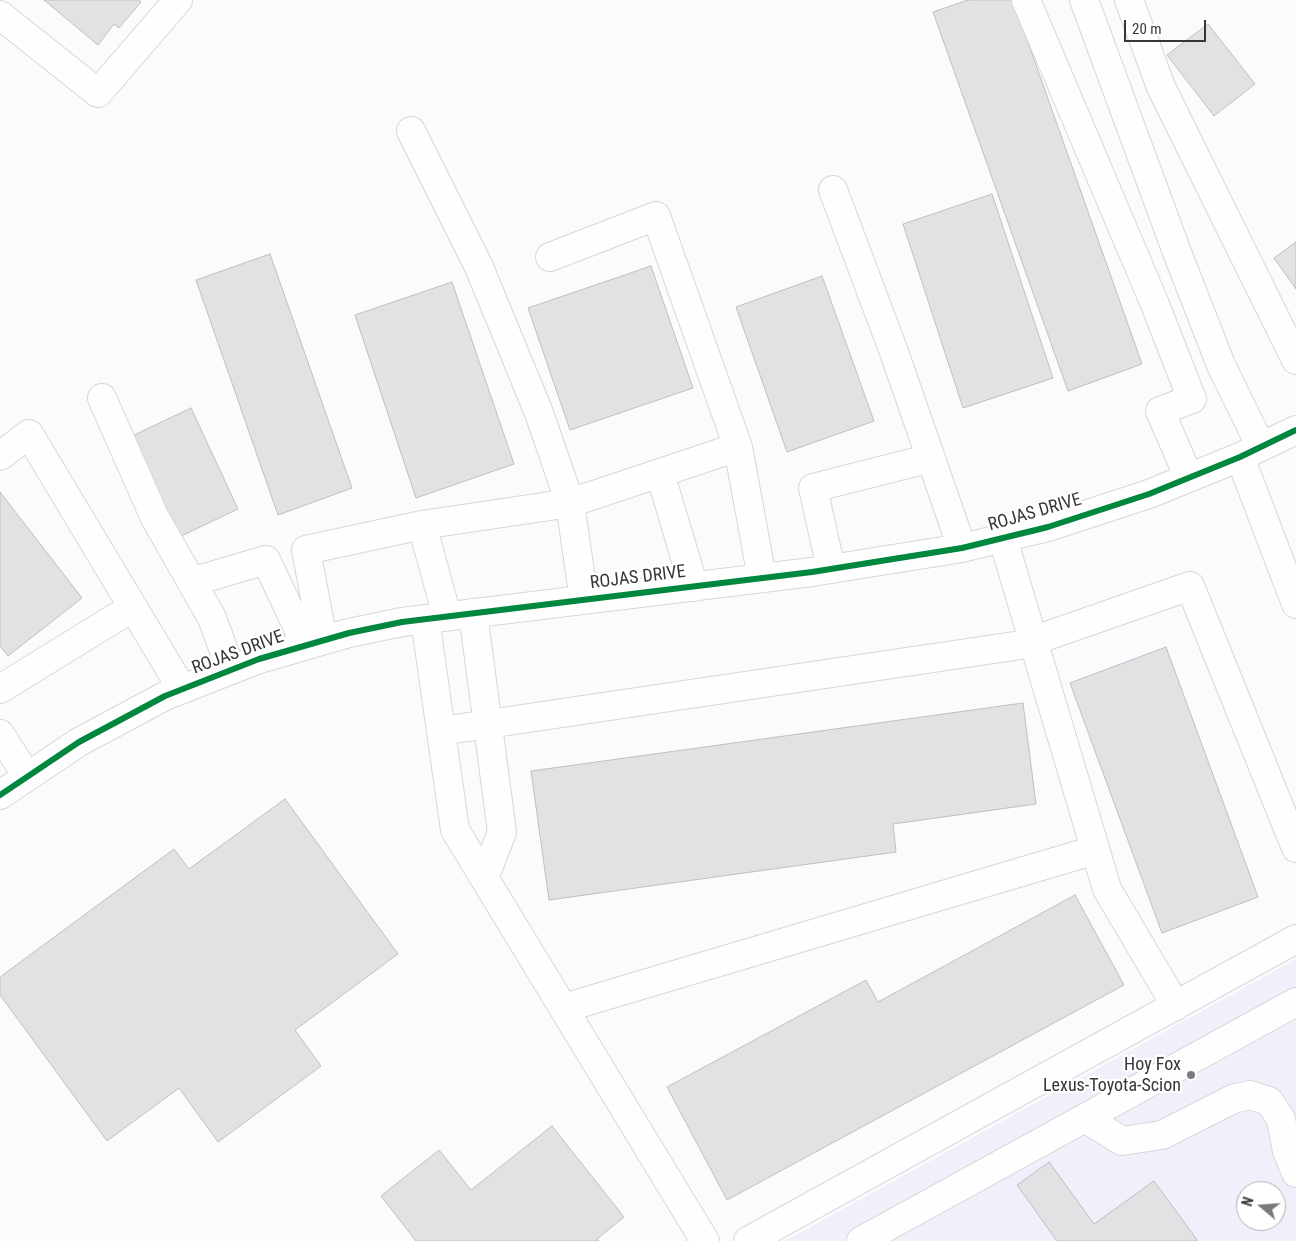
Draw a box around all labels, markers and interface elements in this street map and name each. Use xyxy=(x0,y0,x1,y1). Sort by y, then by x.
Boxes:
scale bar xyxy=(1126,10,1208,42)
text: 20 m xyxy=(1132,20,1162,38)
street label: ROJAS DRIVE xyxy=(986,489,1084,537)
street label: ROJAS DRIVE xyxy=(589,561,687,595)
street label: ROJAS DRIVE xyxy=(189,626,287,680)
place label: Hoy Fox Lexus-Toyota-Scion xyxy=(1043,1054,1181,1096)
marker: Hoy Fox Lexus-Toyota-Scion xyxy=(1185,1069,1197,1081)
north arrow xyxy=(1236,1181,1286,1231)
text: N xyxy=(1239,1195,1257,1208)

